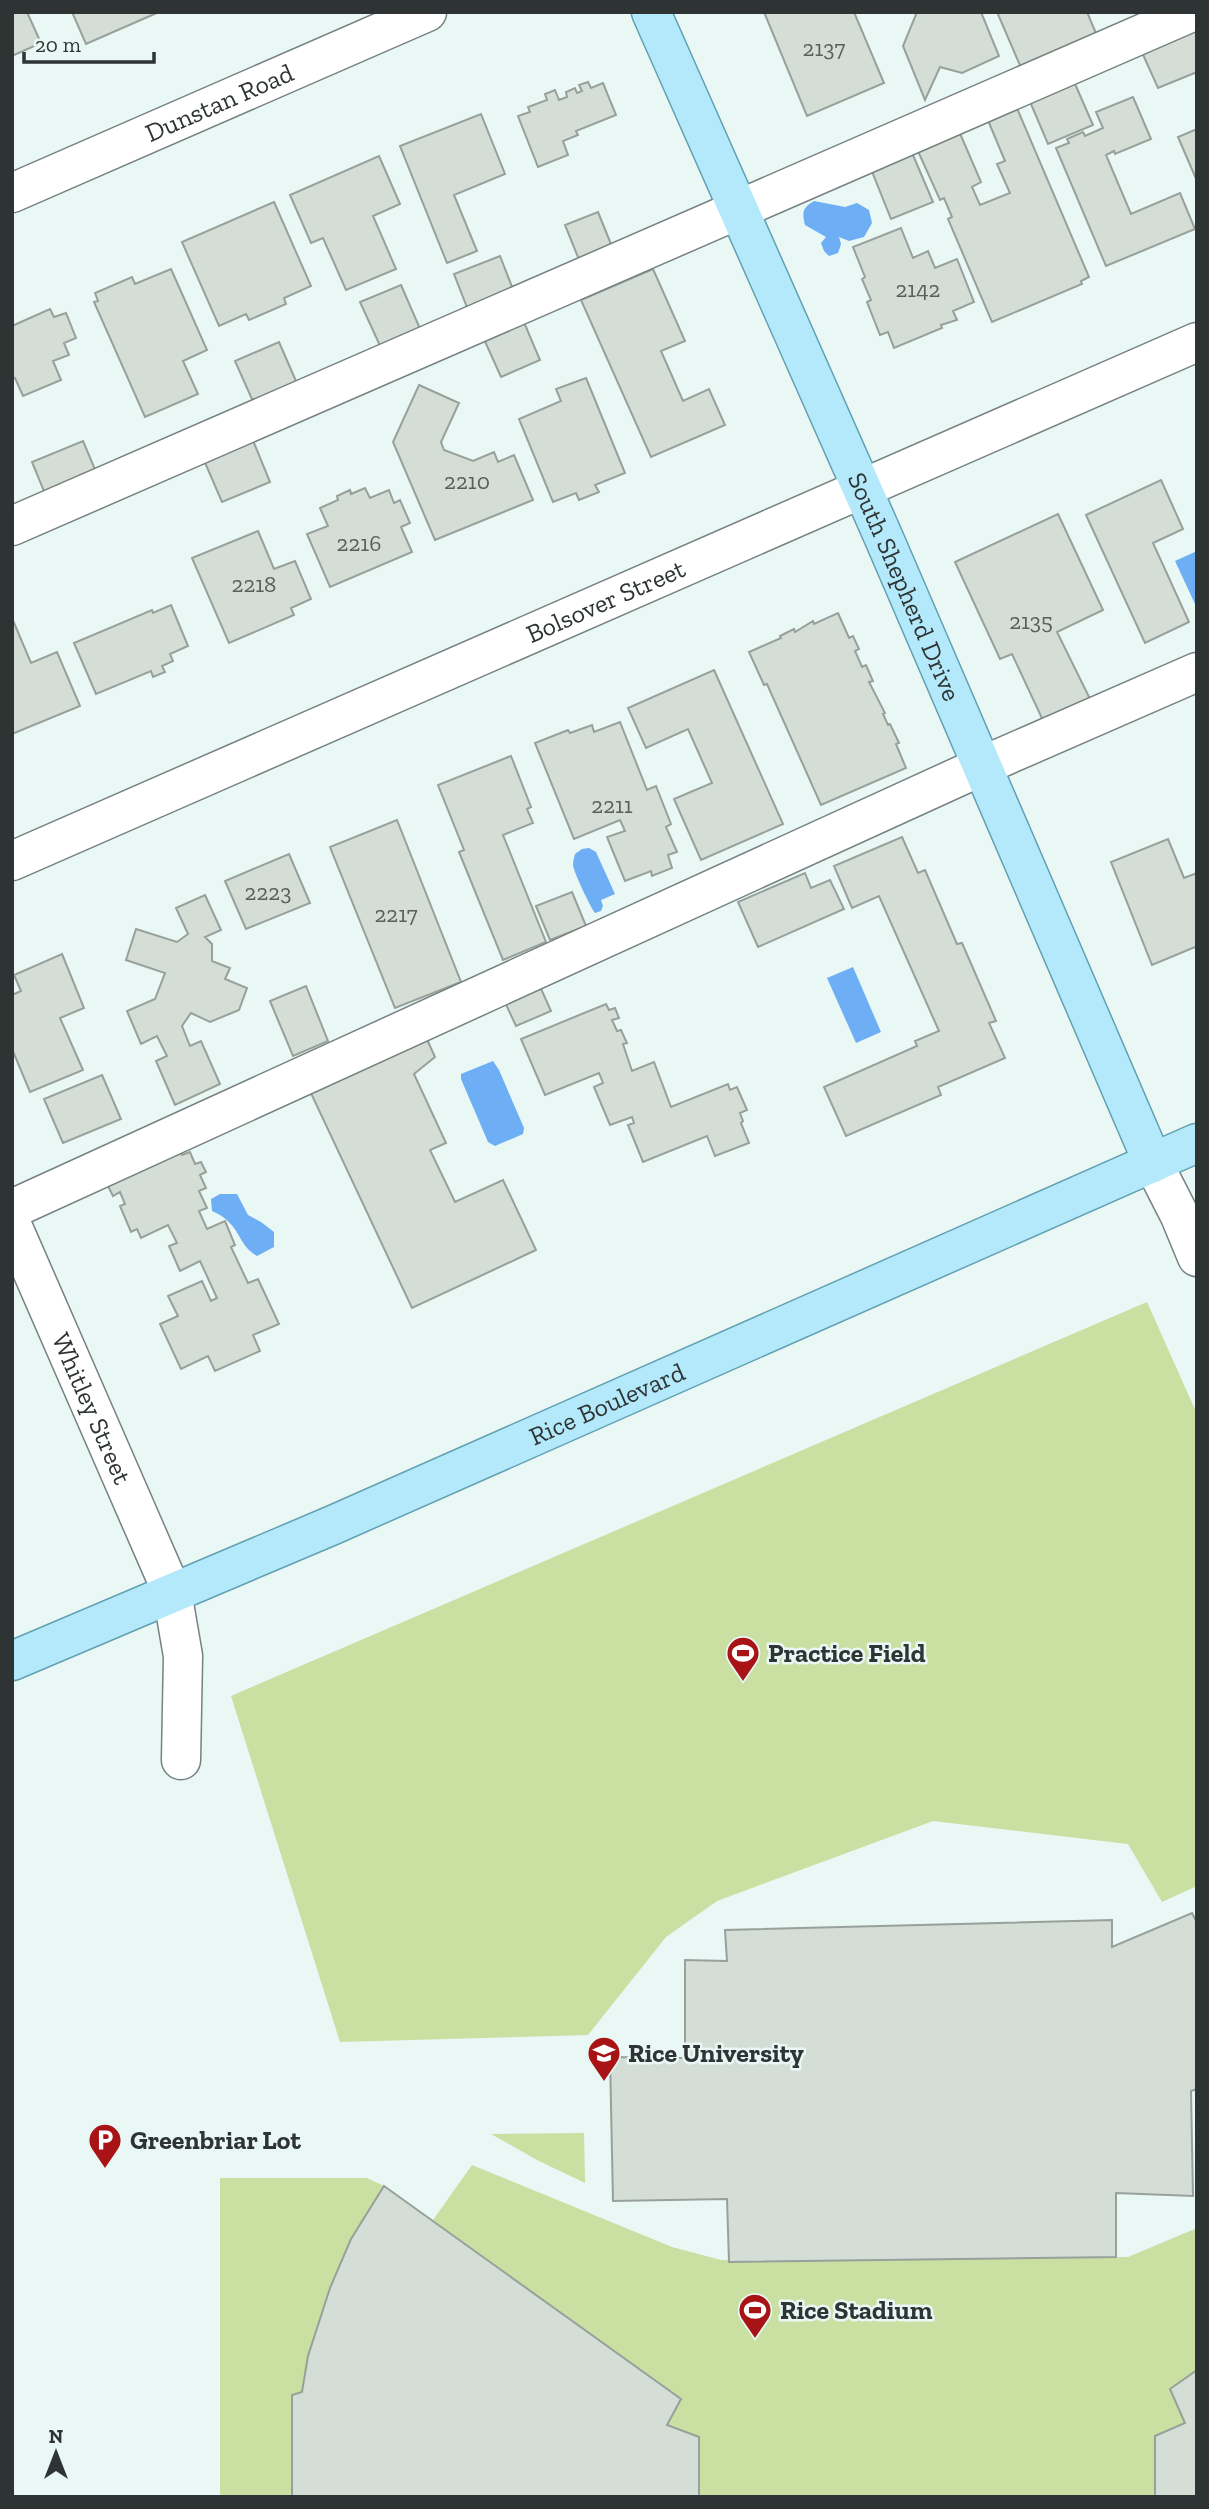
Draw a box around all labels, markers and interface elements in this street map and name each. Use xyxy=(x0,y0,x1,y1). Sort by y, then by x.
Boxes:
scale bar xyxy=(24,21,154,65)
text: 20 m xyxy=(35,32,81,57)
house number: 2137 xyxy=(803,34,846,62)
street label: Dunstan Road xyxy=(140,56,298,149)
house number: 2142 xyxy=(896,275,940,303)
house number: 2210 xyxy=(444,467,490,495)
street label: South Shepherd Drive xyxy=(841,467,968,706)
house number: 2216 xyxy=(337,529,381,557)
street label: Bolsover Street xyxy=(521,552,690,650)
house number: 2218 xyxy=(232,570,276,598)
house number: 2135 xyxy=(1009,607,1053,635)
house number: 2211 xyxy=(591,791,633,819)
house number: 2223 xyxy=(245,878,291,906)
house number: 2217 xyxy=(375,900,418,928)
street label: Whitley Street xyxy=(45,1328,139,1489)
street label: Rice Boulevard xyxy=(524,1356,690,1452)
sports icon: Practice Field xyxy=(724,1634,762,1683)
place label: Practice Field xyxy=(768,1637,926,1669)
school or university icon: Rice University xyxy=(585,2034,623,2083)
place label: Rice University xyxy=(628,2037,804,2069)
parking icon: Greenbriar Lot xyxy=(86,2121,124,2170)
place label: Greenbriar Lot xyxy=(130,2124,301,2156)
sports icon: Rice Stadium xyxy=(736,2291,774,2340)
place label: Rice Stadium xyxy=(780,2294,933,2326)
north arrow xyxy=(21,2418,91,2488)
text: N xyxy=(49,2425,63,2448)

